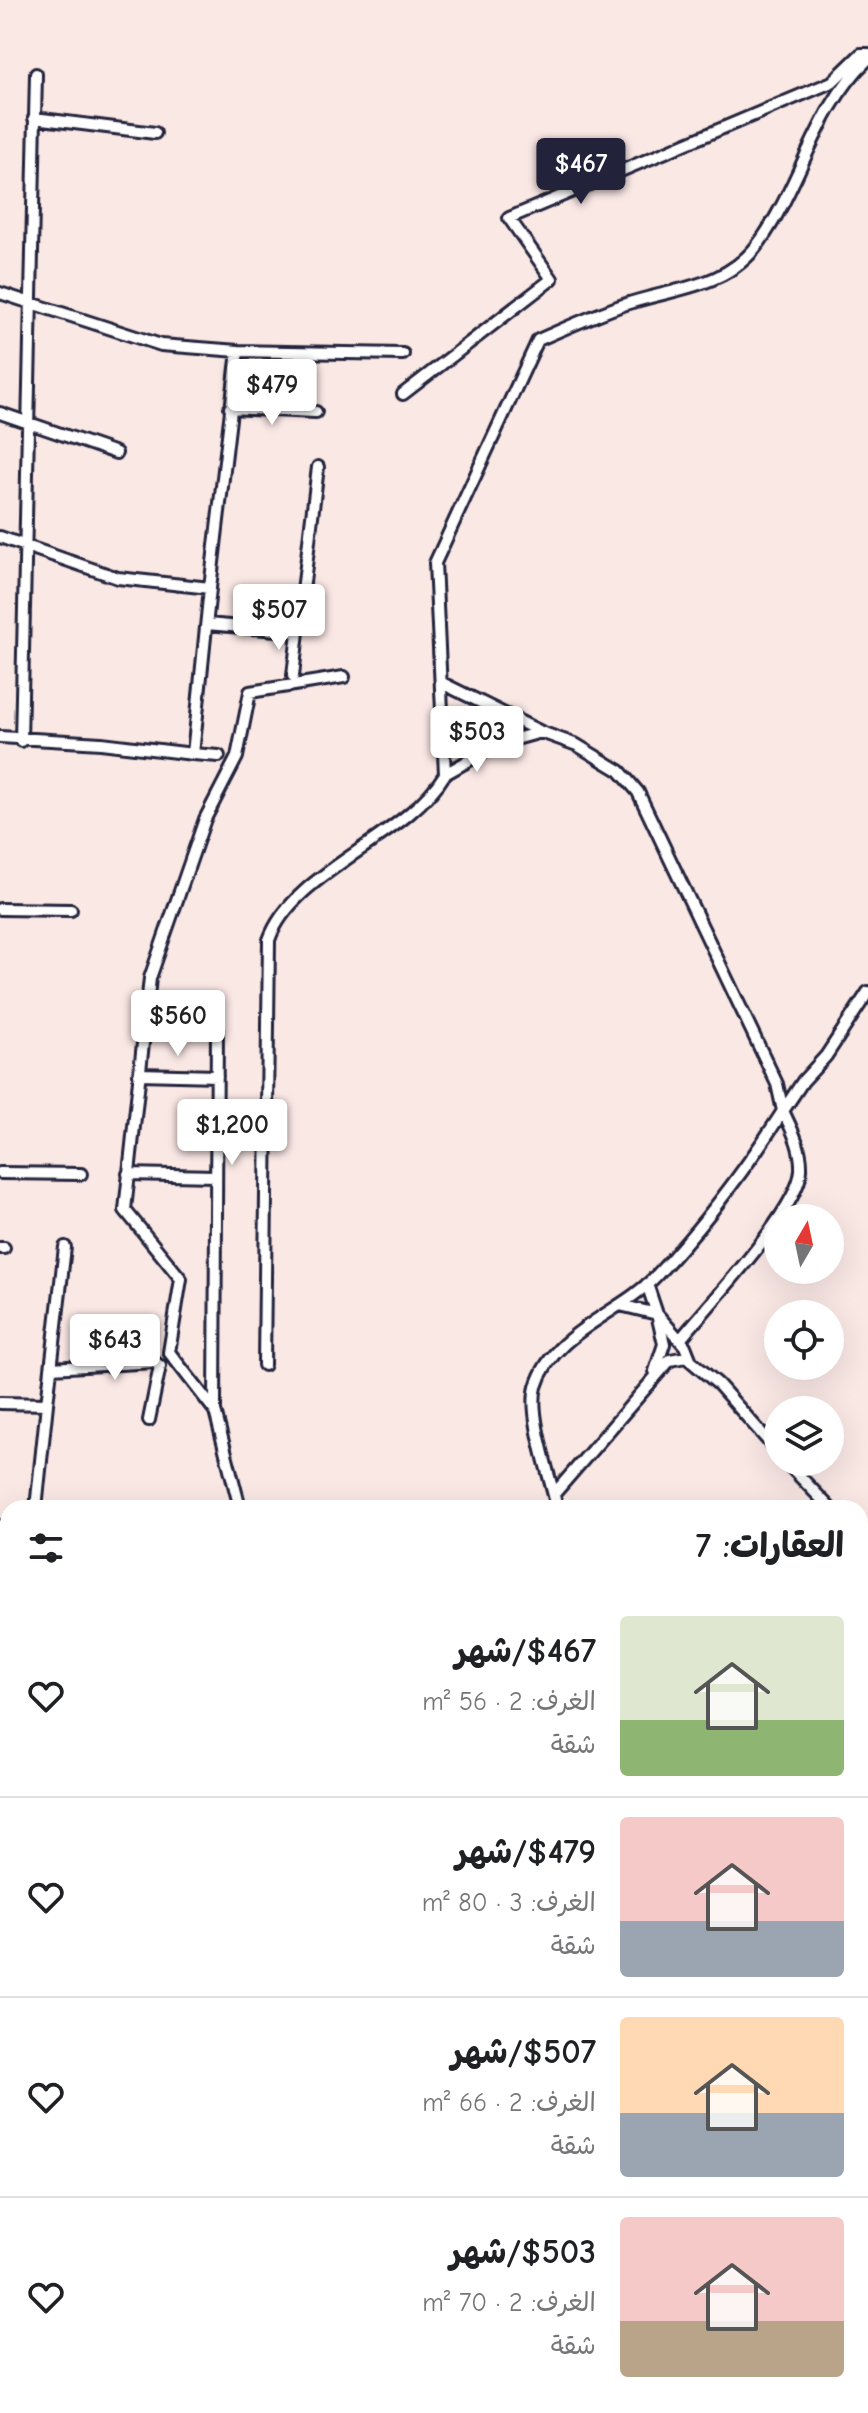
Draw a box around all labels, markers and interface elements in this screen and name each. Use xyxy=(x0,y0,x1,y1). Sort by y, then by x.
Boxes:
pin: $467 xyxy=(534,138,628,206)
text: $467 xyxy=(554,149,608,179)
pin: $479 xyxy=(225,359,319,427)
text: $479 xyxy=(246,370,298,400)
pin: $507 xyxy=(232,584,326,652)
text: $507 xyxy=(251,595,307,625)
pin: $503 xyxy=(430,706,524,774)
text: $503 xyxy=(448,717,506,747)
pin: $560 xyxy=(131,990,225,1058)
text: $560 xyxy=(149,1001,207,1031)
pin: $1,200 xyxy=(167,1099,297,1167)
text: $1,200 xyxy=(195,1110,269,1140)
north arrow xyxy=(764,1204,844,1284)
map controls xyxy=(764,1204,844,1476)
button: locate xyxy=(764,1300,844,1380)
pin: $643 xyxy=(68,1314,162,1382)
text: $643 xyxy=(88,1325,142,1355)
button: layers xyxy=(764,1396,844,1476)
icon: filters xyxy=(24,1526,68,1570)
text: العقارات: 7 xyxy=(696,1526,844,1566)
text: $467/شهر xyxy=(455,1631,596,1671)
icon: home xyxy=(684,1648,780,1744)
icon: heart xyxy=(24,1674,68,1718)
text: الغرف: 2 · 56 m² xyxy=(422,1687,596,1717)
text: شقة xyxy=(551,1730,596,1760)
text: $479/شهر xyxy=(456,1832,596,1872)
icon: home xyxy=(684,1849,780,1945)
icon: heart xyxy=(24,1875,68,1919)
text: الغرف: 3 · 80 m² xyxy=(422,1888,596,1918)
text: شقة xyxy=(551,1931,596,1961)
text: $507/شهر xyxy=(451,2032,596,2072)
icon: home xyxy=(684,2049,780,2145)
icon: heart xyxy=(24,2075,68,2119)
text: الغرف: 2 · 66 m² xyxy=(422,2088,596,2118)
text: شقة xyxy=(551,2131,596,2161)
text: $503/شهر xyxy=(450,2232,596,2272)
icon: home xyxy=(684,2249,780,2345)
icon: heart xyxy=(24,2275,68,2319)
text: الغرف: 2 · 70 m² xyxy=(422,2288,596,2318)
text: شقة xyxy=(551,2331,596,2361)

